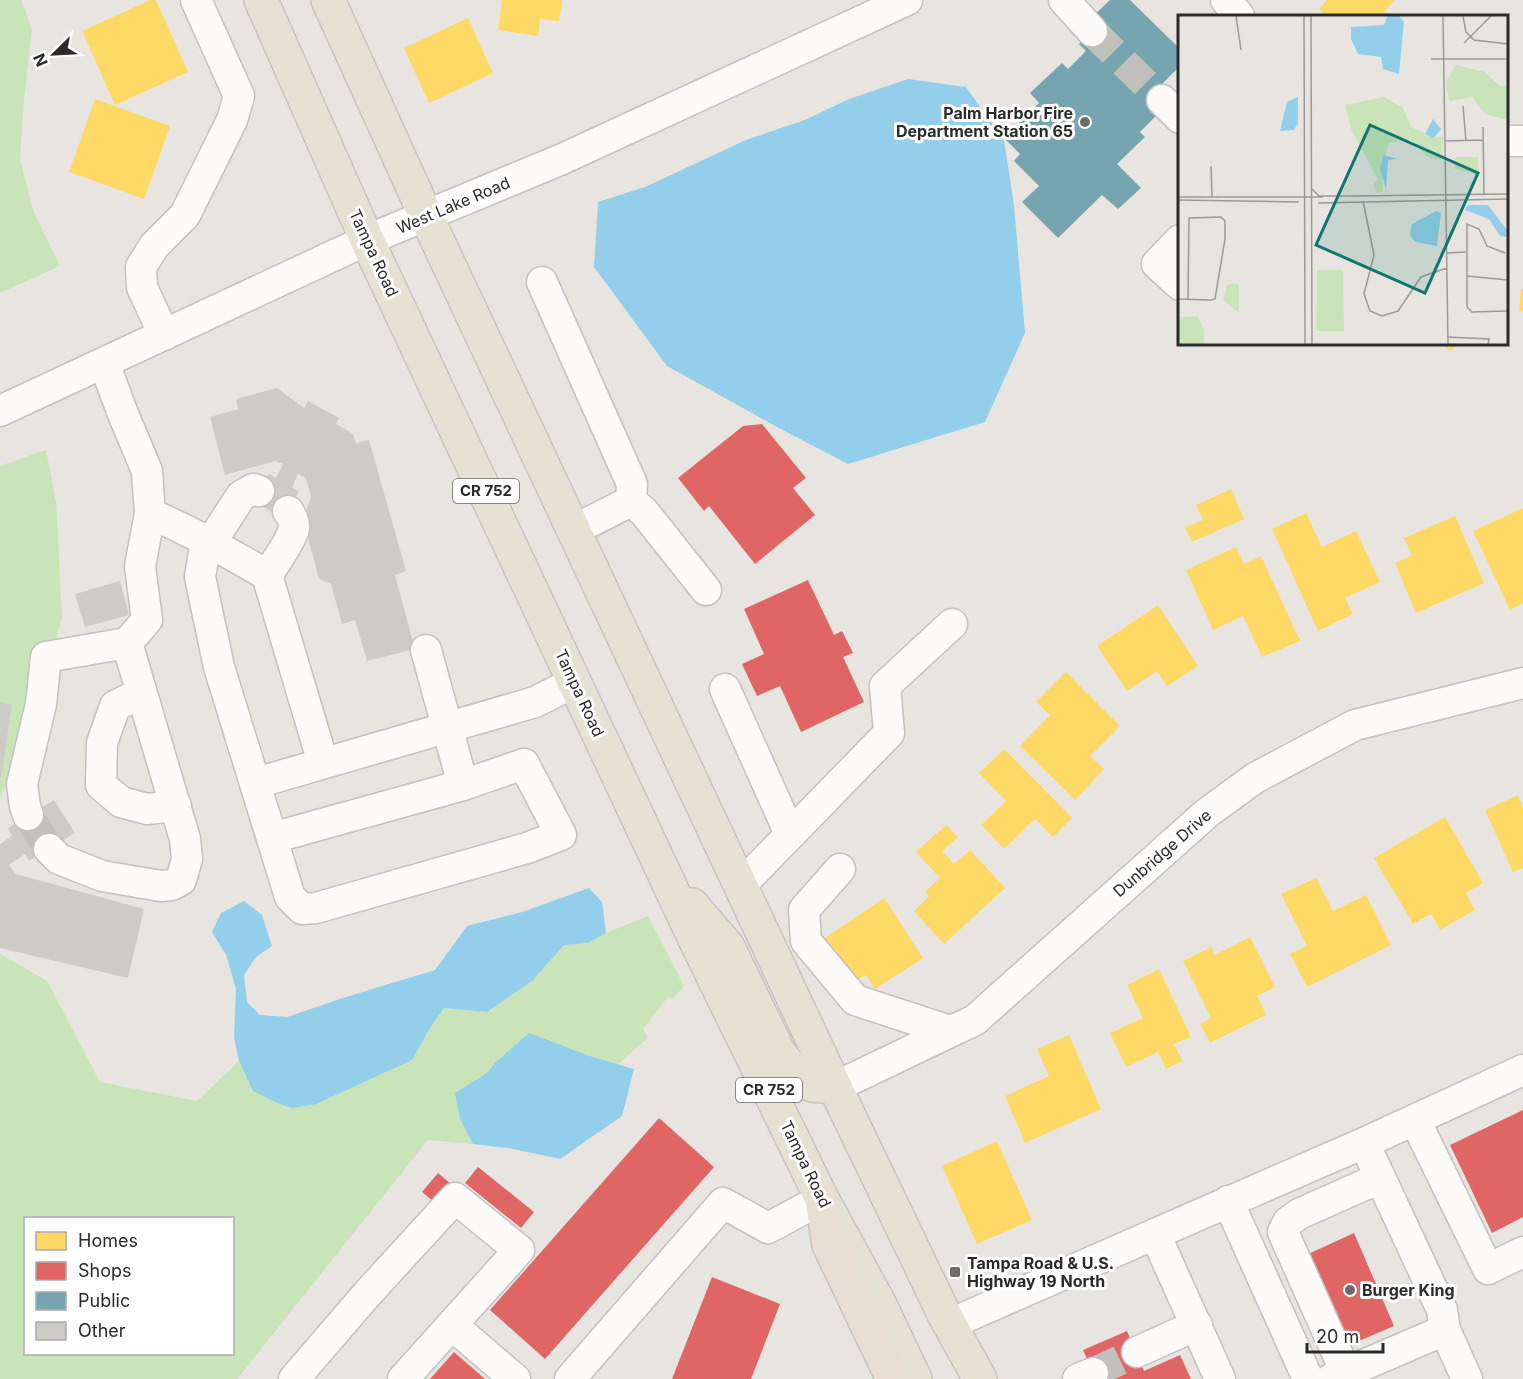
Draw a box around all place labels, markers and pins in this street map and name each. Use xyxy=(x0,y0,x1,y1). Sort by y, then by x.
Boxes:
place label: Palm Harbor Fire Department Station 65 xyxy=(896,103,1073,141)
marker: Palm Harbor Fire Department Station 65 xyxy=(1078,115,1092,129)
place label: Tampa Road & U.S. Highway 19 North xyxy=(967,1253,1114,1291)
marker: Tampa Road & U.S. Highway 19 North xyxy=(948,1265,962,1279)
place label: Burger King xyxy=(1362,1280,1455,1300)
marker: Burger King xyxy=(1343,1283,1357,1297)

